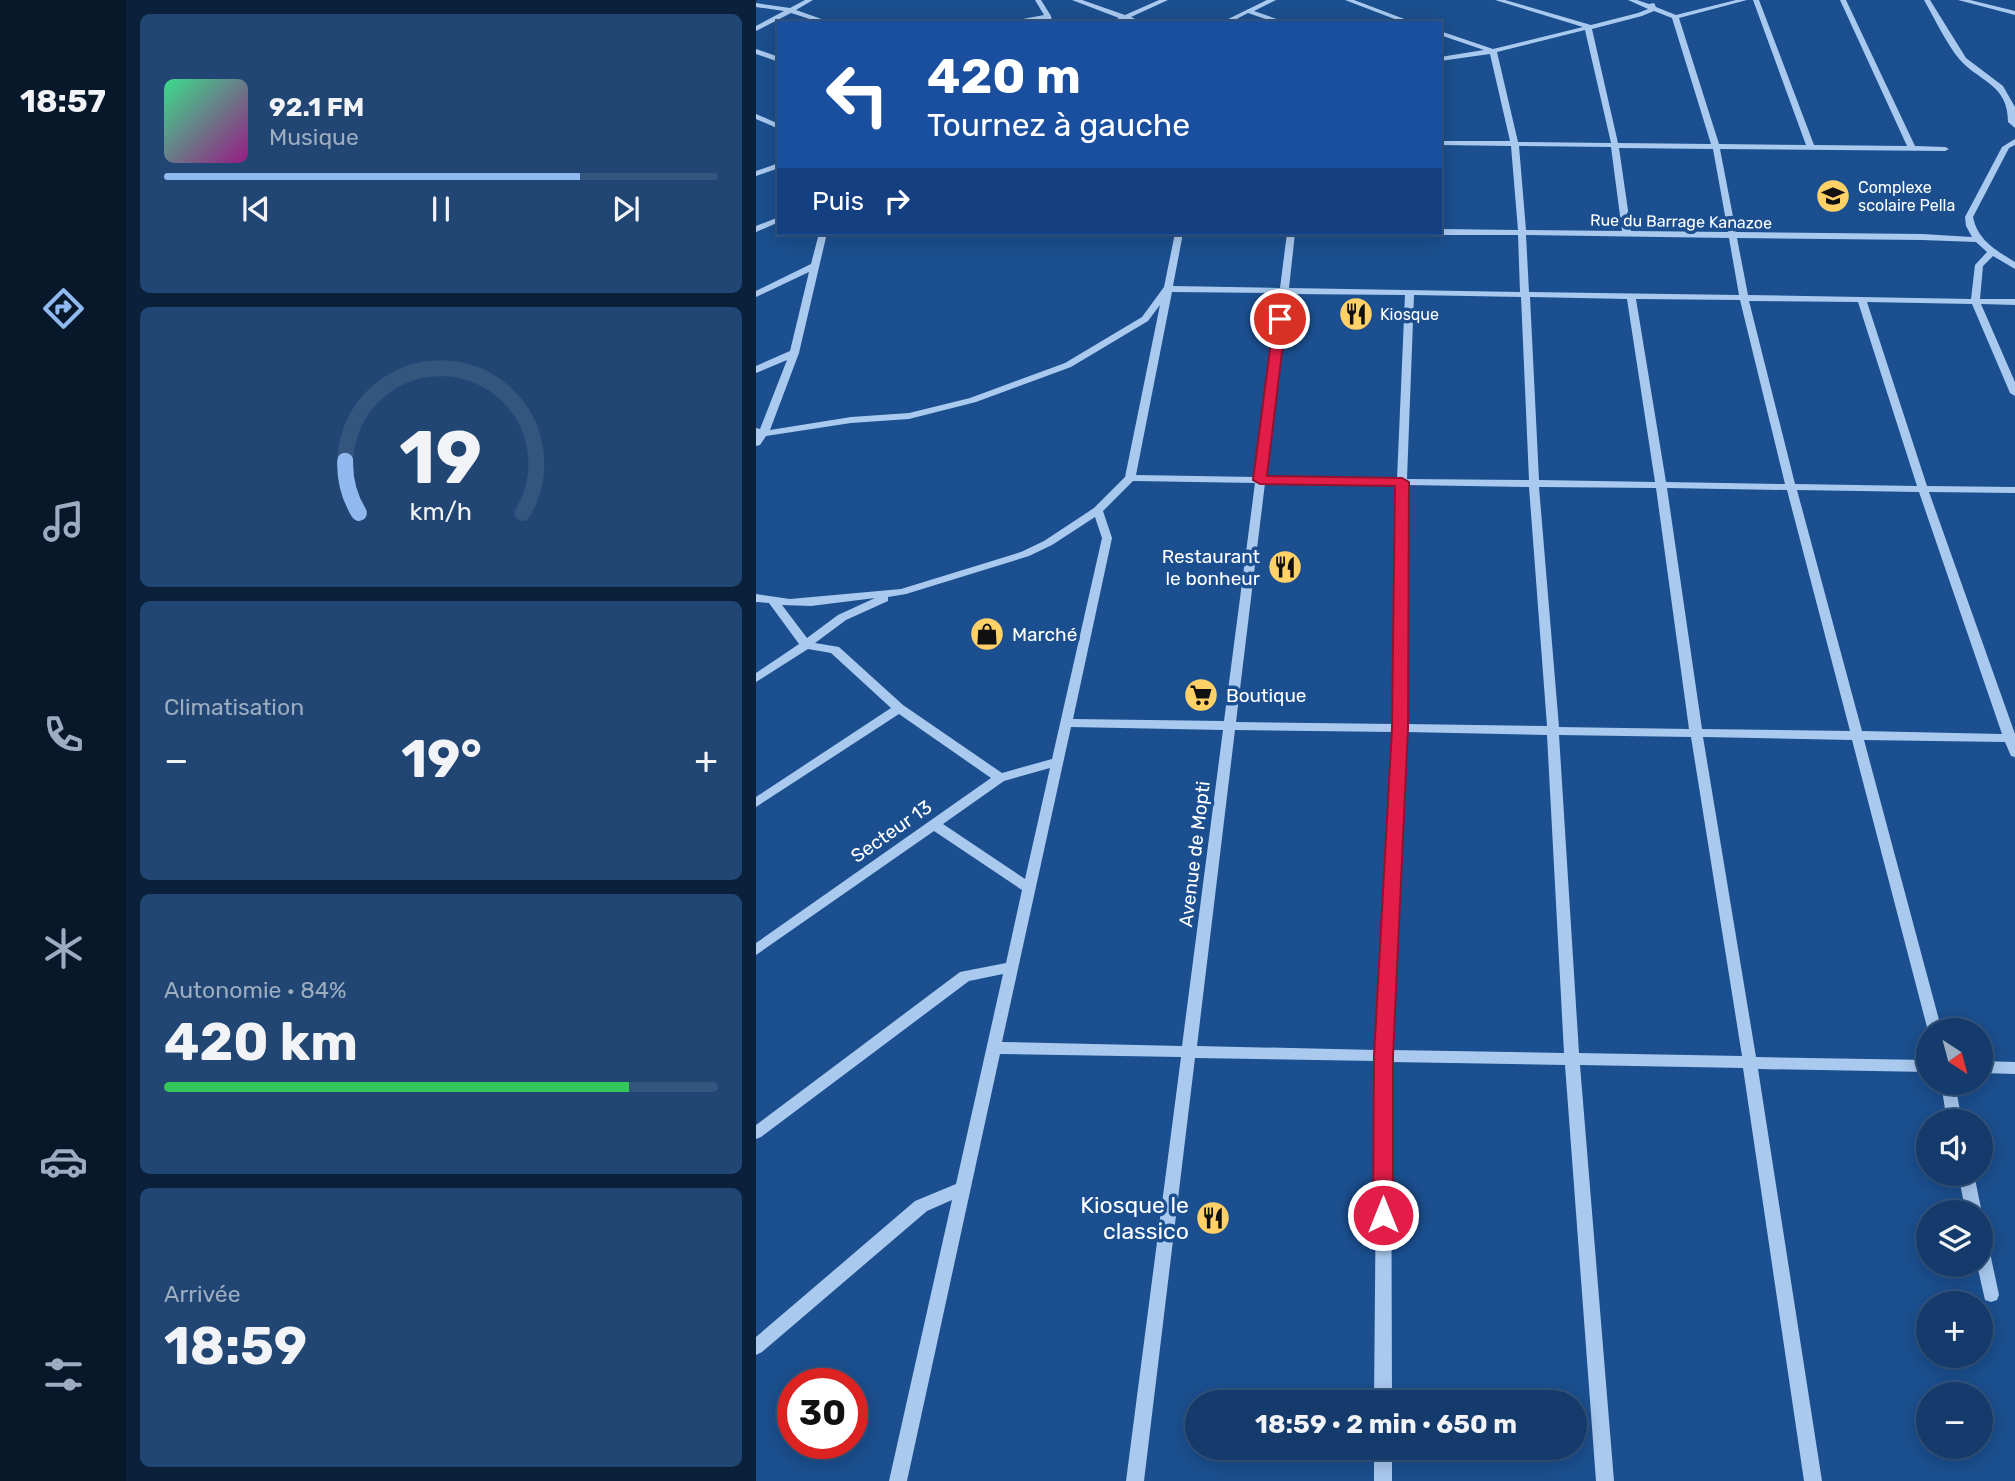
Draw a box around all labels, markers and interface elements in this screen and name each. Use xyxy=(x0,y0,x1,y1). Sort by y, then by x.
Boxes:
text: 420 m xyxy=(927,47,1081,105)
icon: left xyxy=(812,49,903,140)
text: 18:57 xyxy=(20,82,106,120)
text: 92.1 FM xyxy=(269,92,364,123)
text: Tournez à gauche xyxy=(927,106,1190,144)
text: Musique xyxy=(269,123,359,151)
school or university icon: Complexe scolaire Pella xyxy=(1814,177,1852,215)
place label: Complexe scolaire Pella xyxy=(1858,178,1955,215)
icon: right xyxy=(878,182,916,220)
text: Puis xyxy=(812,186,864,217)
icon: previous xyxy=(237,190,275,228)
icon: pause xyxy=(422,190,460,228)
icon: next xyxy=(607,190,645,228)
street label: Rue du Barrage Kanazoe xyxy=(1590,210,1772,233)
icon: directions xyxy=(39,284,88,333)
pin xyxy=(1250,289,1310,349)
restaurant icon: Kiosque xyxy=(1337,295,1375,333)
icon: arrive xyxy=(1261,300,1299,338)
place label: Kiosque xyxy=(1380,305,1439,324)
text: 19 xyxy=(400,416,482,502)
icon: music xyxy=(39,497,88,546)
text: km/h xyxy=(410,497,472,526)
place label: Restaurant le bonheur xyxy=(1162,545,1261,590)
restaurant icon: Restaurant le bonheur xyxy=(1266,548,1304,586)
shop icon: Marché xyxy=(968,615,1006,653)
place label: Marché xyxy=(1012,623,1077,646)
supermarket icon: Boutique xyxy=(1182,676,1220,714)
place label: Boutique xyxy=(1226,684,1306,707)
text: Climatisation xyxy=(164,693,304,721)
icon: phone xyxy=(39,710,88,759)
text: 19° xyxy=(401,728,482,790)
text: − xyxy=(164,737,189,783)
text: + xyxy=(694,737,718,783)
street label: Avenue de Mopti xyxy=(1174,780,1215,928)
street label: Secteur 13 xyxy=(846,795,936,868)
icon: climate xyxy=(39,924,88,973)
text: Autonomie · 84% xyxy=(164,976,347,1004)
text: 420 km xyxy=(164,1011,358,1073)
north arrow xyxy=(1916,1018,1993,1096)
map controls xyxy=(1916,1018,1993,1459)
button: sound xyxy=(1916,1109,1993,1186)
icon: car xyxy=(39,1137,88,1186)
position arrow xyxy=(1346,1178,1420,1252)
place label: Kiosque le classico xyxy=(1080,1191,1189,1245)
restaurant icon: Kiosque le classico xyxy=(1194,1199,1232,1237)
button: layers xyxy=(1916,1200,1993,1277)
text: Arrivée xyxy=(164,1280,241,1308)
button: + xyxy=(1916,1291,1993,1368)
text: 18:59 xyxy=(164,1315,307,1377)
icon: filters xyxy=(39,1350,88,1399)
speed limit sign: 30 xyxy=(777,1368,868,1459)
button: − xyxy=(1916,1382,1993,1459)
text: 18:59 · 2 min · 650 m xyxy=(1255,1409,1517,1440)

